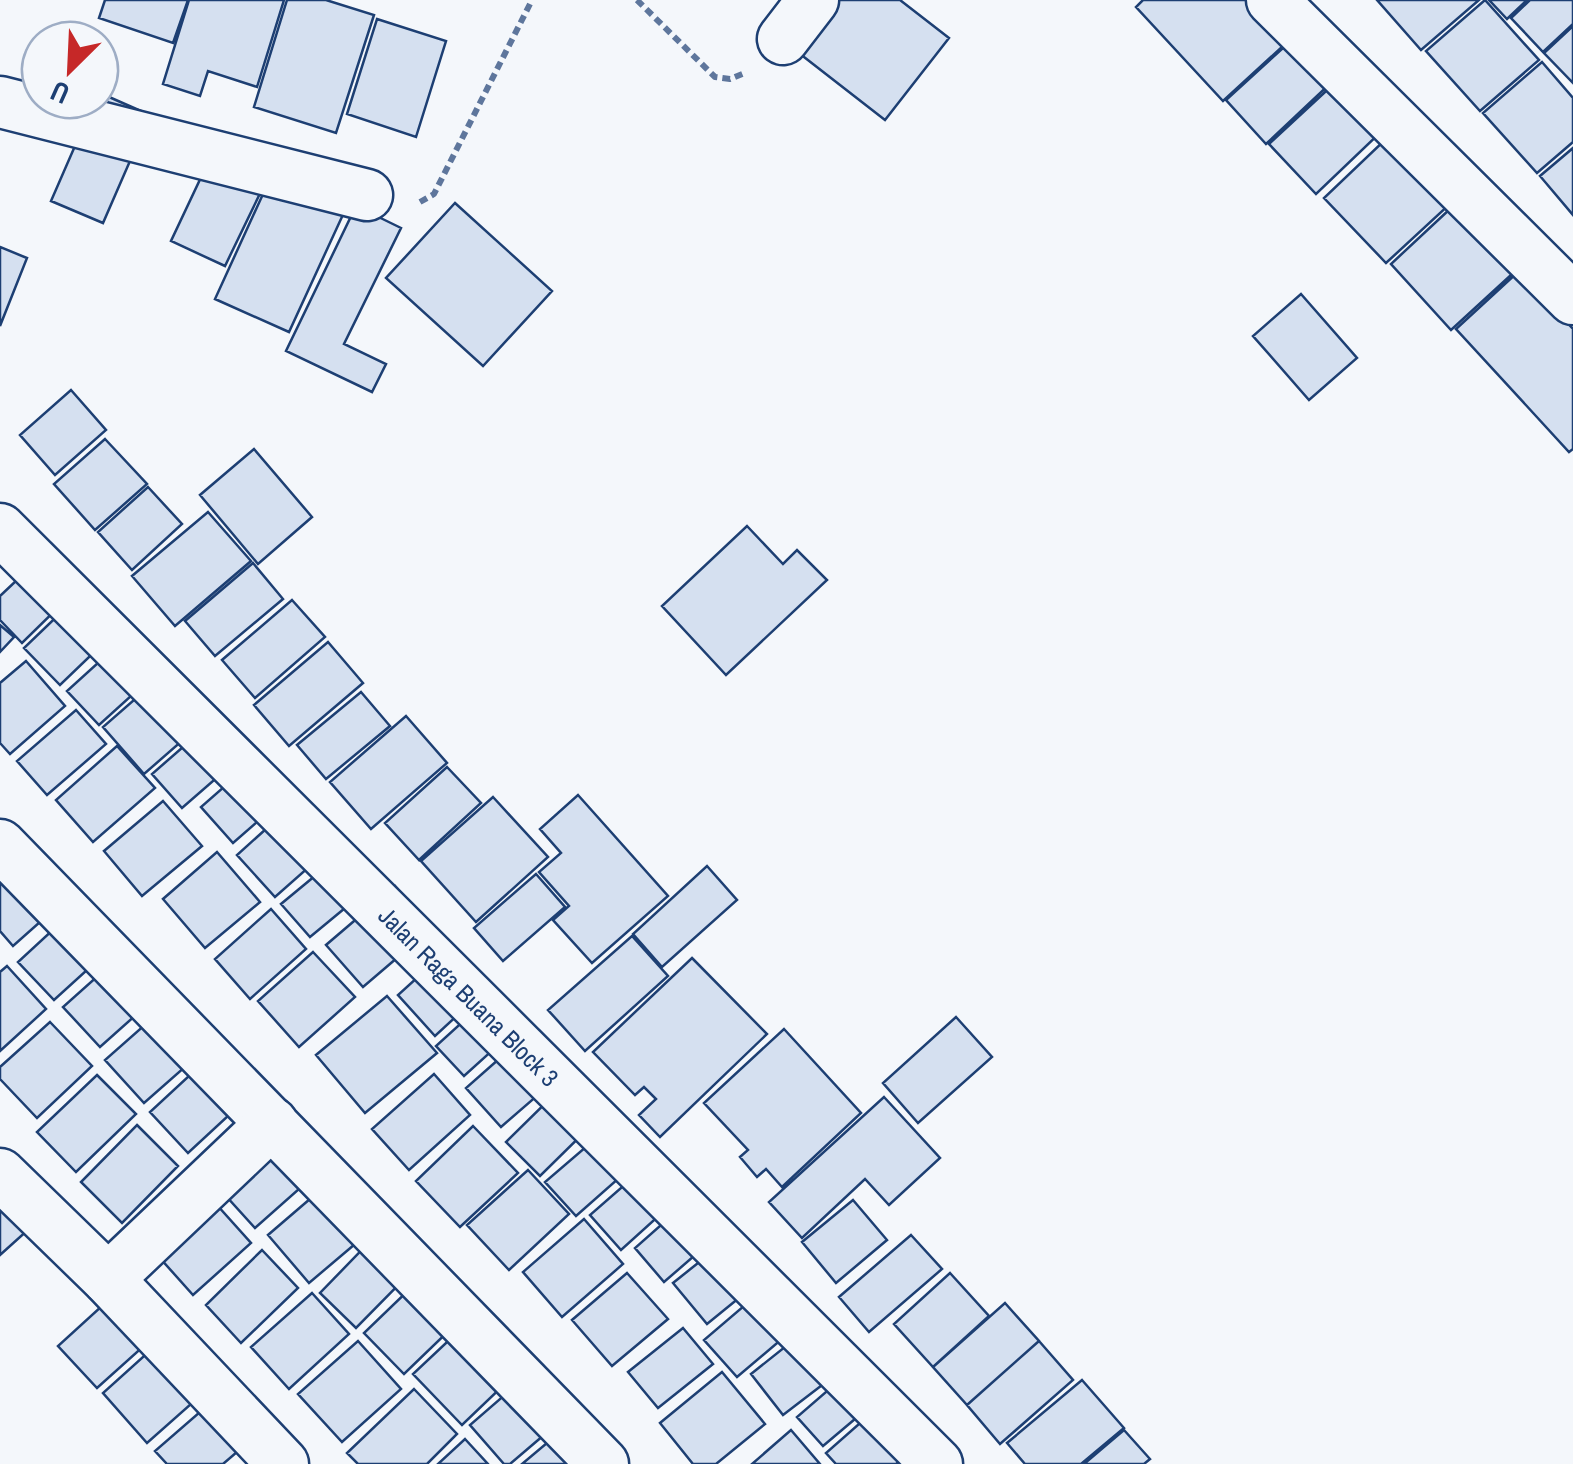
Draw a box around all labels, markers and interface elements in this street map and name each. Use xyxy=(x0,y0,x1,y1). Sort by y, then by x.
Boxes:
north arrow xyxy=(20,20,120,120)
text: U xyxy=(45,72,75,114)
street label: Jalan Raga Buana Block 3 xyxy=(371,899,566,1094)

